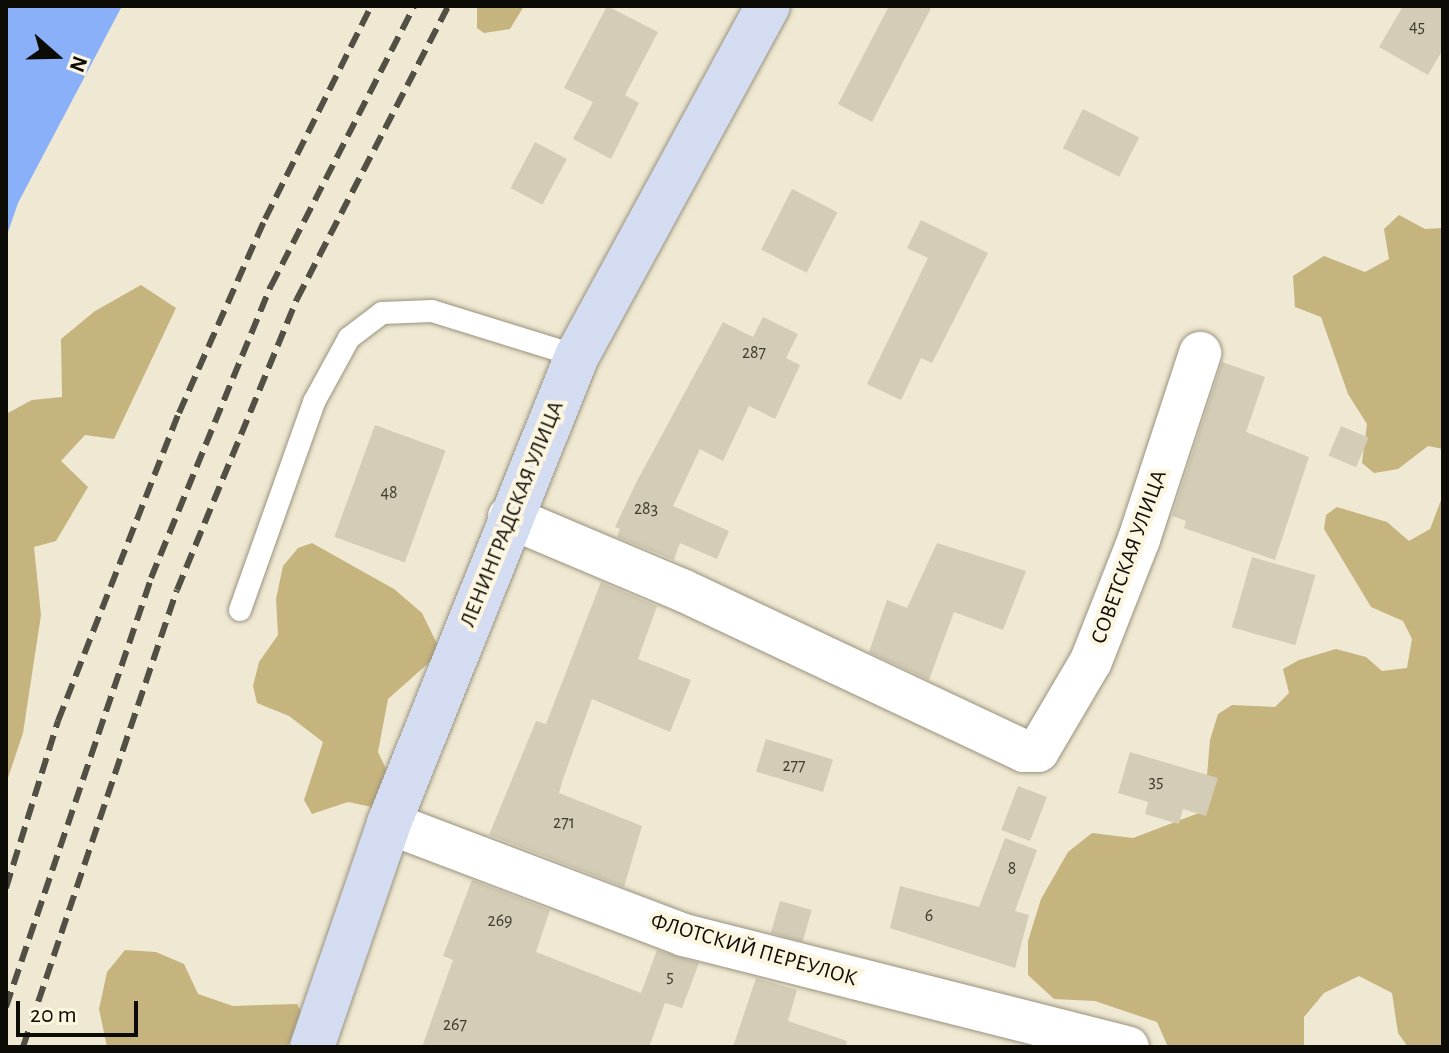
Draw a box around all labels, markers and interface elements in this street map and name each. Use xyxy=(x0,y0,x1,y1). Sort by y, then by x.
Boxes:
north arrow xyxy=(16,16,96,96)
house number: 45 xyxy=(1409,16,1425,38)
text: N xyxy=(66,53,92,75)
house number: 287 xyxy=(742,342,766,364)
street label: ЛЕНИНГРАДСКАЯ УЛИЦА xyxy=(455,397,569,631)
street label: СОВЕТСКАЯ УЛИЦА xyxy=(1085,466,1173,648)
house number: 48 xyxy=(380,482,398,504)
house number: 283 xyxy=(634,498,658,520)
house number: 277 xyxy=(782,755,806,777)
house number: 35 xyxy=(1149,771,1163,793)
house number: 271 xyxy=(553,812,575,834)
house number: 8 xyxy=(1008,858,1016,880)
house number: 6 xyxy=(925,905,933,927)
street label: ФЛОТСКИЙ ПЕРЕУЛОК xyxy=(648,908,860,992)
house number: 269 xyxy=(487,910,513,932)
house number: 5 xyxy=(666,966,674,988)
scale bar xyxy=(20,985,142,1035)
text: 20 m xyxy=(30,1003,77,1027)
house number: 267 xyxy=(443,1014,467,1036)

